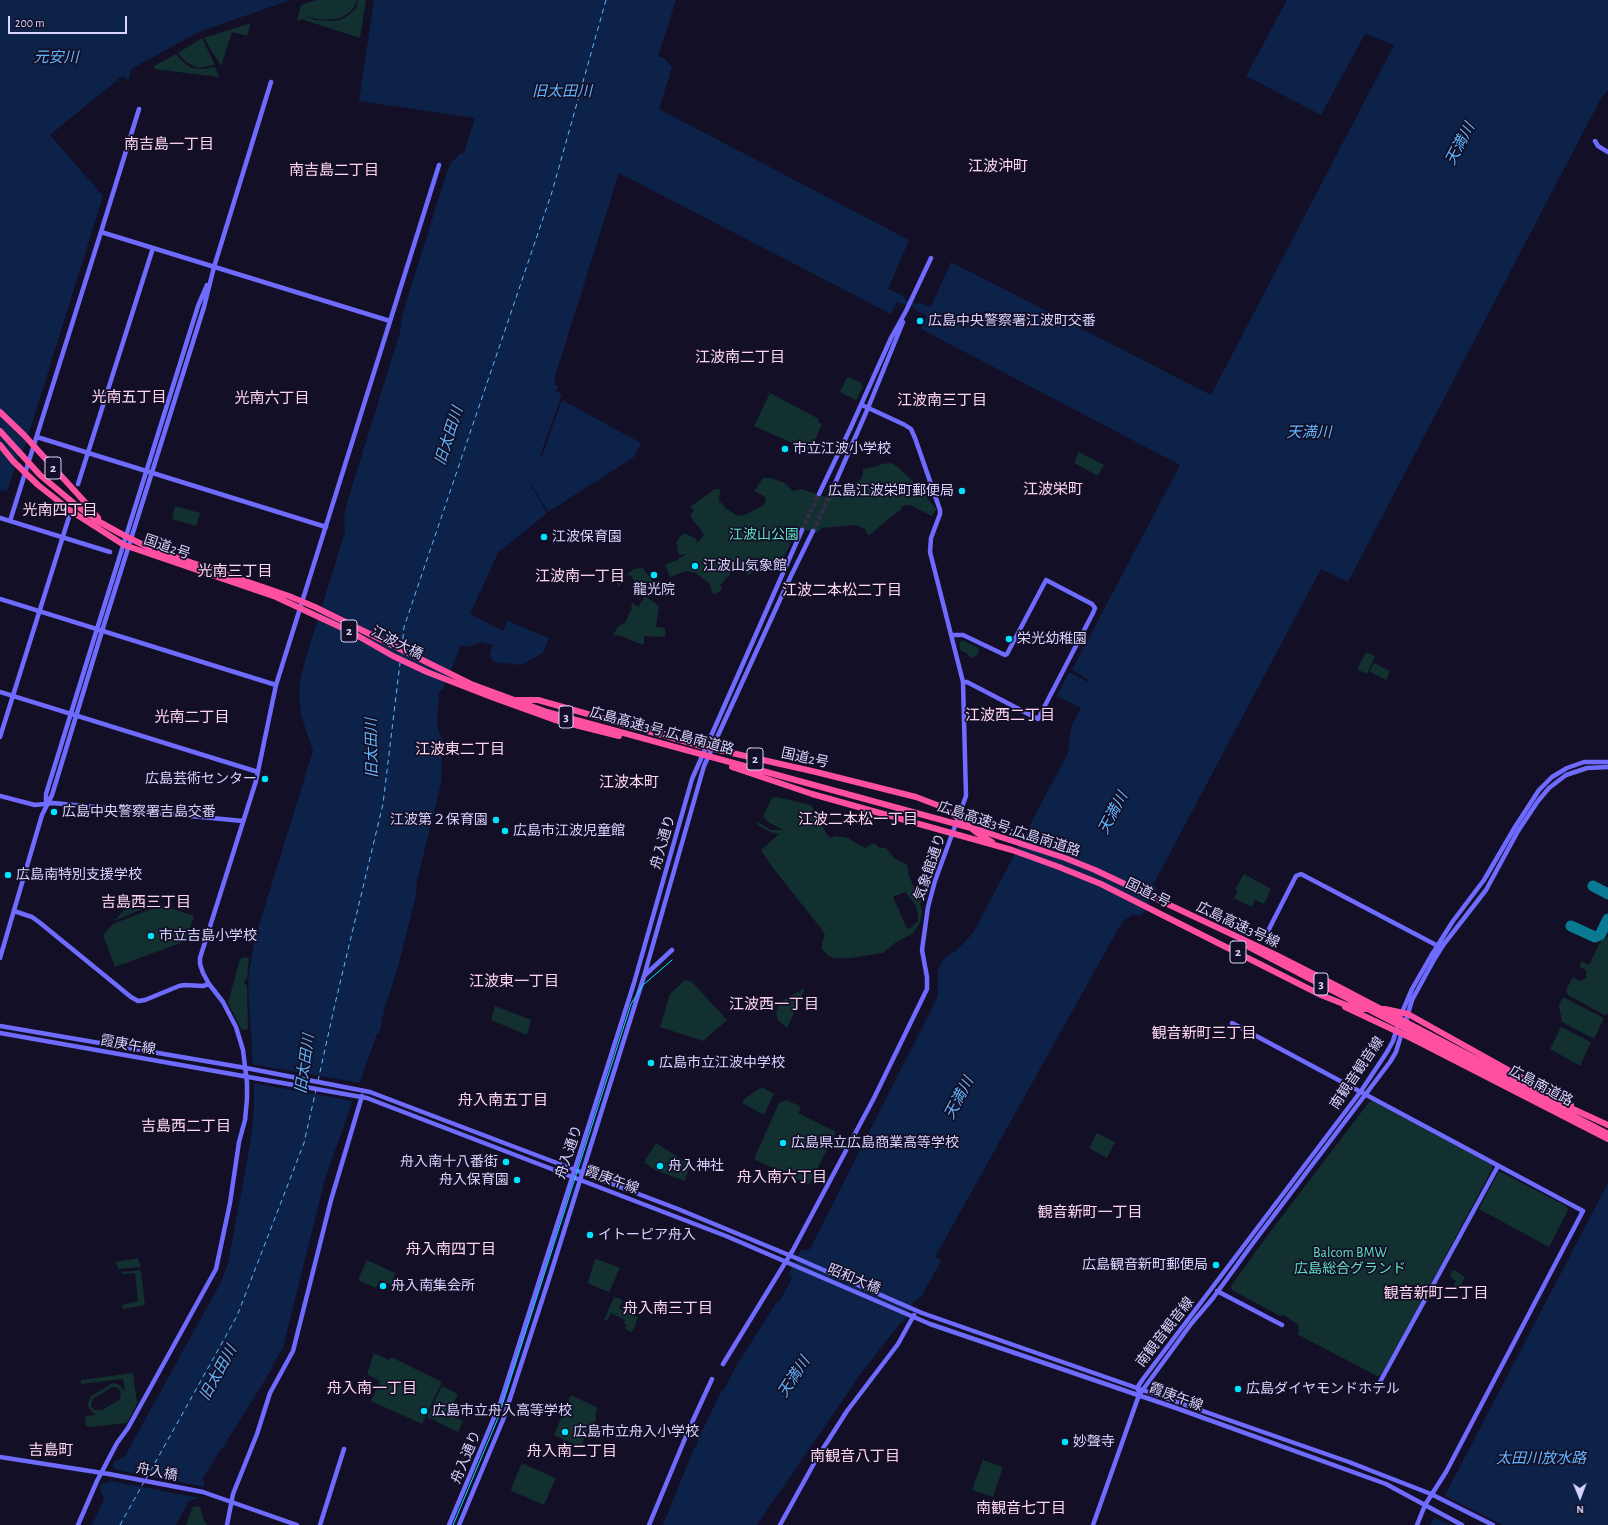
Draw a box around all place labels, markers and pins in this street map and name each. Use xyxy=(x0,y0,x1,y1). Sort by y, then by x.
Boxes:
place label: 広島中央警察署江波町交番 xyxy=(928,313,1096,329)
marker: 広島中央警察署江波町交番 xyxy=(915,316,925,326)
place label: 市立江波小学校 xyxy=(793,441,891,457)
marker: 市立江波小学校 xyxy=(780,444,790,454)
place label: 広島江波栄町郵便局 xyxy=(828,483,954,499)
marker: 広島江波栄町郵便局 xyxy=(957,486,967,496)
place label: 江波保育園 xyxy=(552,529,622,545)
marker: 江波保育園 xyxy=(539,532,549,542)
place label: 江波山気象館 xyxy=(703,558,787,574)
marker: 江波山気象館 xyxy=(690,561,700,571)
marker: 龍光院 xyxy=(649,570,659,580)
place label: 龍光院 xyxy=(633,582,675,598)
place label: 栄光幼稚園 xyxy=(1017,631,1087,647)
marker: 栄光幼稚園 xyxy=(1004,634,1014,644)
place label: 広島芸術センター xyxy=(145,771,257,787)
marker: 広島芸術センター xyxy=(260,774,270,784)
place label: 広島中央警察署吉島交番 xyxy=(62,804,216,820)
marker: 広島中央警察署吉島交番 xyxy=(49,807,59,817)
place label: 江波第２保育園 xyxy=(390,812,488,828)
marker: 江波第２保育園 xyxy=(491,815,501,825)
place label: 広島市江波児童館 xyxy=(513,823,625,839)
marker: 広島市江波児童館 xyxy=(500,826,510,836)
place label: 広島南特別支援学校 xyxy=(16,867,142,883)
marker: 広島南特別支援学校 xyxy=(3,870,13,880)
place label: 市立吉島小学校 xyxy=(159,928,257,944)
marker: 市立吉島小学校 xyxy=(146,931,156,941)
place label: 広島市立江波中学校 xyxy=(659,1055,785,1071)
marker: 広島市立江波中学校 xyxy=(646,1058,656,1068)
place label: 広島県立広島商業高等学校 xyxy=(791,1135,959,1151)
marker: 広島県立広島商業高等学校 xyxy=(778,1138,788,1148)
place label: 舟入南十八番街 xyxy=(400,1154,498,1170)
marker: 舟入南十八番街 xyxy=(501,1157,511,1167)
place label: 舟入神社 xyxy=(668,1158,724,1174)
marker: 舟入神社 xyxy=(655,1161,665,1171)
place label: 舟入保育園 xyxy=(439,1172,509,1188)
marker: 舟入保育園 xyxy=(512,1175,522,1185)
place label: イトーピア舟入 xyxy=(598,1227,696,1243)
marker: イトーピア舟入 xyxy=(585,1230,595,1240)
place label: 広島観音新町郵便局 xyxy=(1082,1257,1208,1273)
marker: 広島観音新町郵便局 xyxy=(1211,1260,1221,1270)
place label: 舟入南集会所 xyxy=(391,1278,475,1294)
marker: 舟入南集会所 xyxy=(378,1281,388,1291)
place label: 広島ダイヤモンドホテル xyxy=(1246,1381,1400,1397)
marker: 広島ダイヤモンドホテル xyxy=(1233,1384,1243,1394)
place label: 広島市立舟入高等学校 xyxy=(432,1403,572,1419)
marker: 広島市立舟入高等学校 xyxy=(419,1406,429,1416)
place label: 広島市立舟入小学校 xyxy=(573,1424,699,1440)
marker: 広島市立舟入小学校 xyxy=(560,1427,570,1437)
place label: 妙聲寺 xyxy=(1073,1434,1115,1450)
marker: 妙聲寺 xyxy=(1060,1437,1070,1447)

